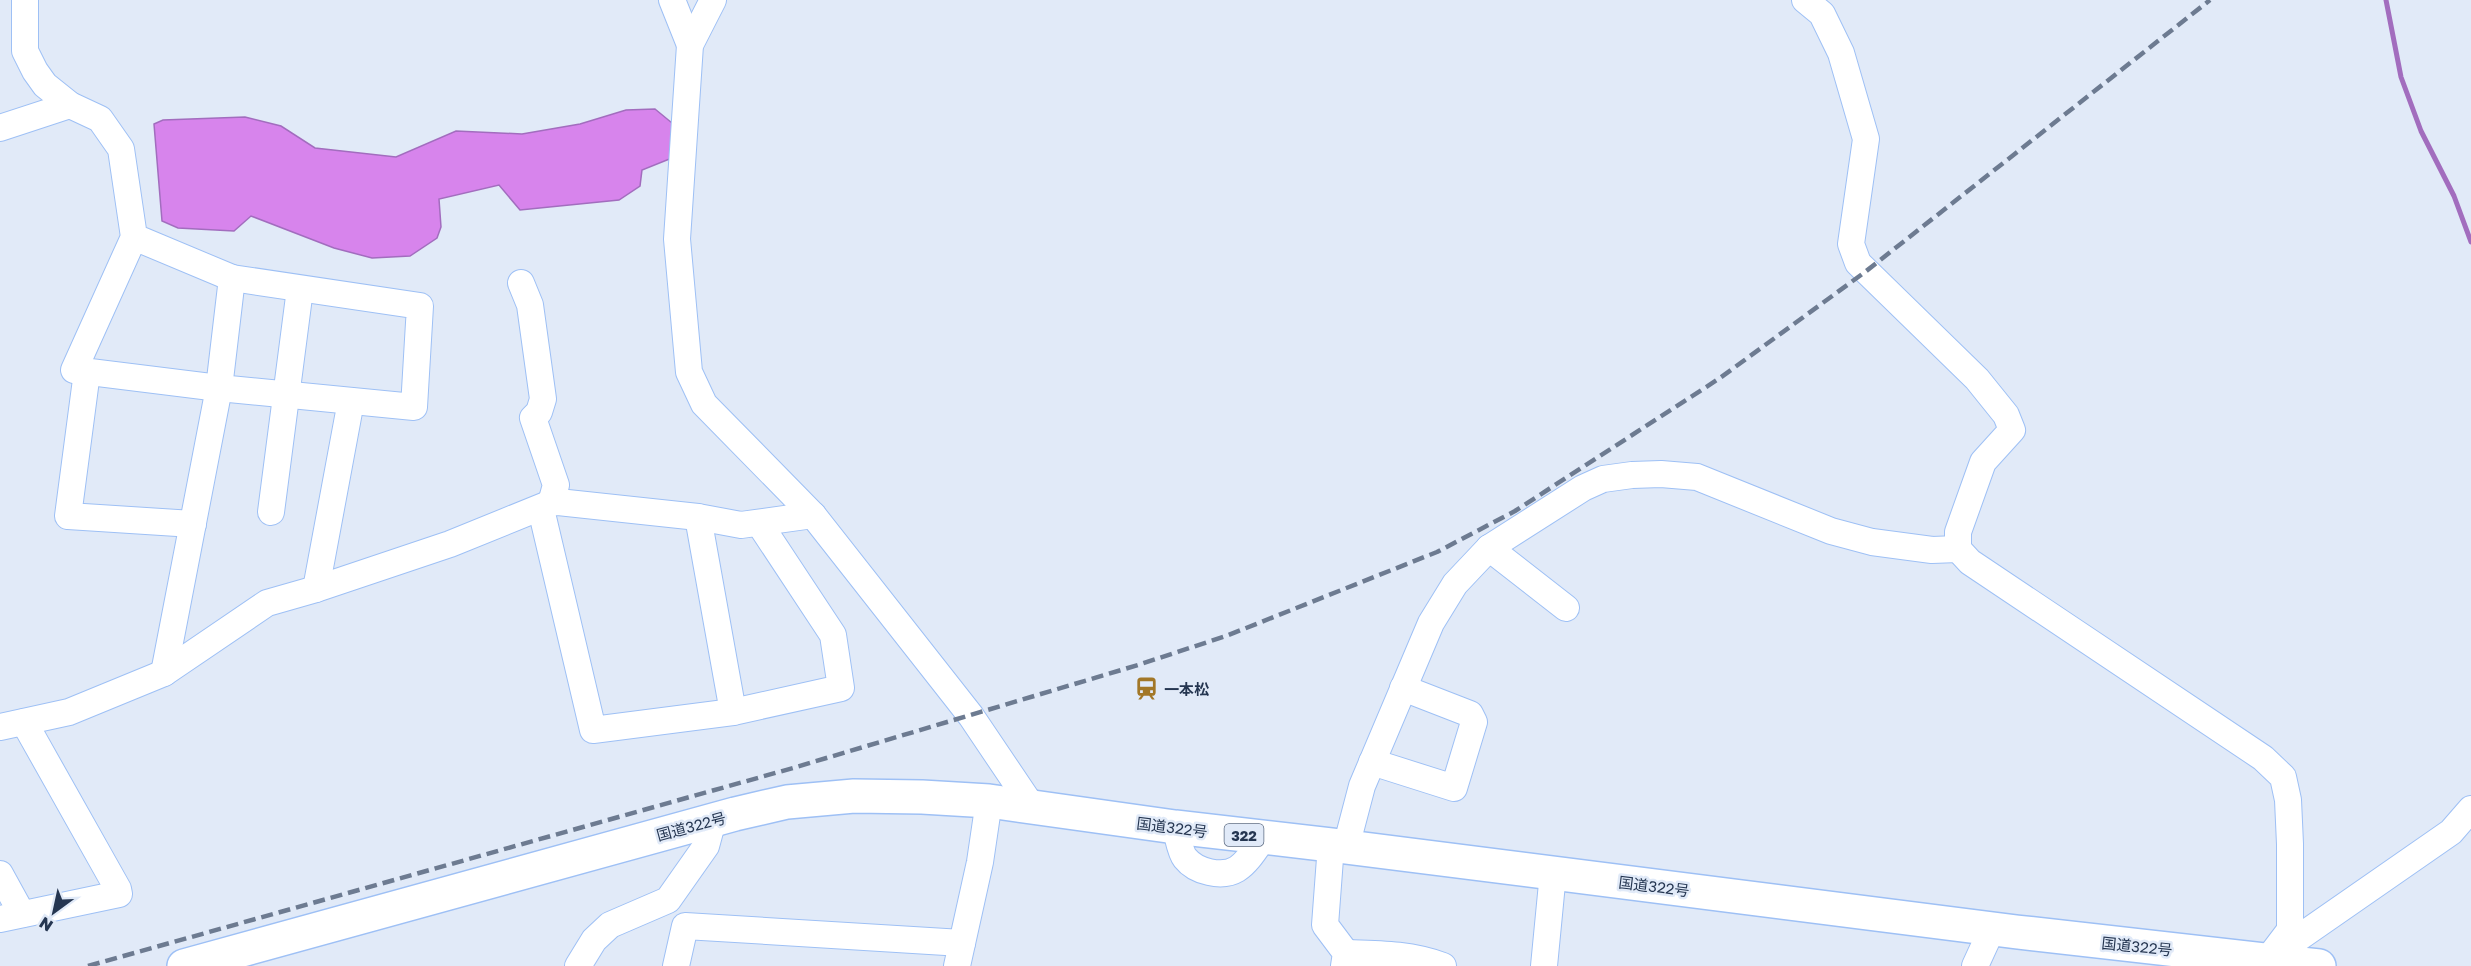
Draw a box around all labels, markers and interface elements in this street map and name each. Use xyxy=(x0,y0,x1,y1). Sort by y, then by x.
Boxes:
station icon: 一本松 xyxy=(1133,676,1159,702)
place label: 一本松 xyxy=(1164,680,1209,698)
street label: 国道322号 xyxy=(654,808,728,844)
street label: 国道322号 xyxy=(1136,814,1208,840)
road number: 322 xyxy=(1224,824,1264,846)
street label: 国道322号 xyxy=(1618,873,1690,899)
north arrow xyxy=(24,882,84,942)
text: N xyxy=(35,913,56,936)
street label: 国道322号 xyxy=(2101,933,2173,959)

